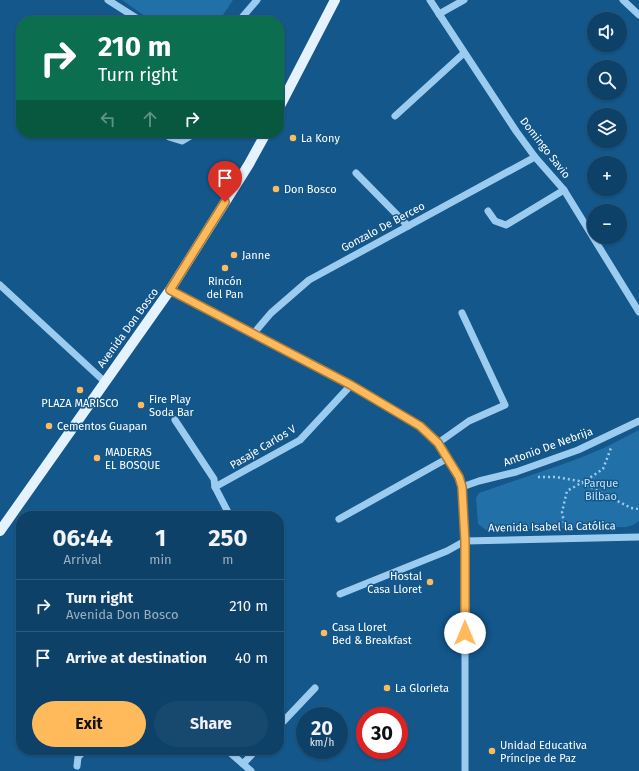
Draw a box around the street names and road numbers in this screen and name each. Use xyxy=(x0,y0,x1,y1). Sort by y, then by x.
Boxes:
street label: Domingo Savio xyxy=(517,115,573,181)
street label: Gonzalo De Berceo xyxy=(339,199,427,255)
street label: Avenida Don Bosco xyxy=(95,286,161,370)
street label: Pasaje Carlos V xyxy=(228,422,299,472)
street label: Antonio De Nebrija xyxy=(501,425,595,469)
street label: Avenida Isabel la Católica xyxy=(488,519,616,535)

